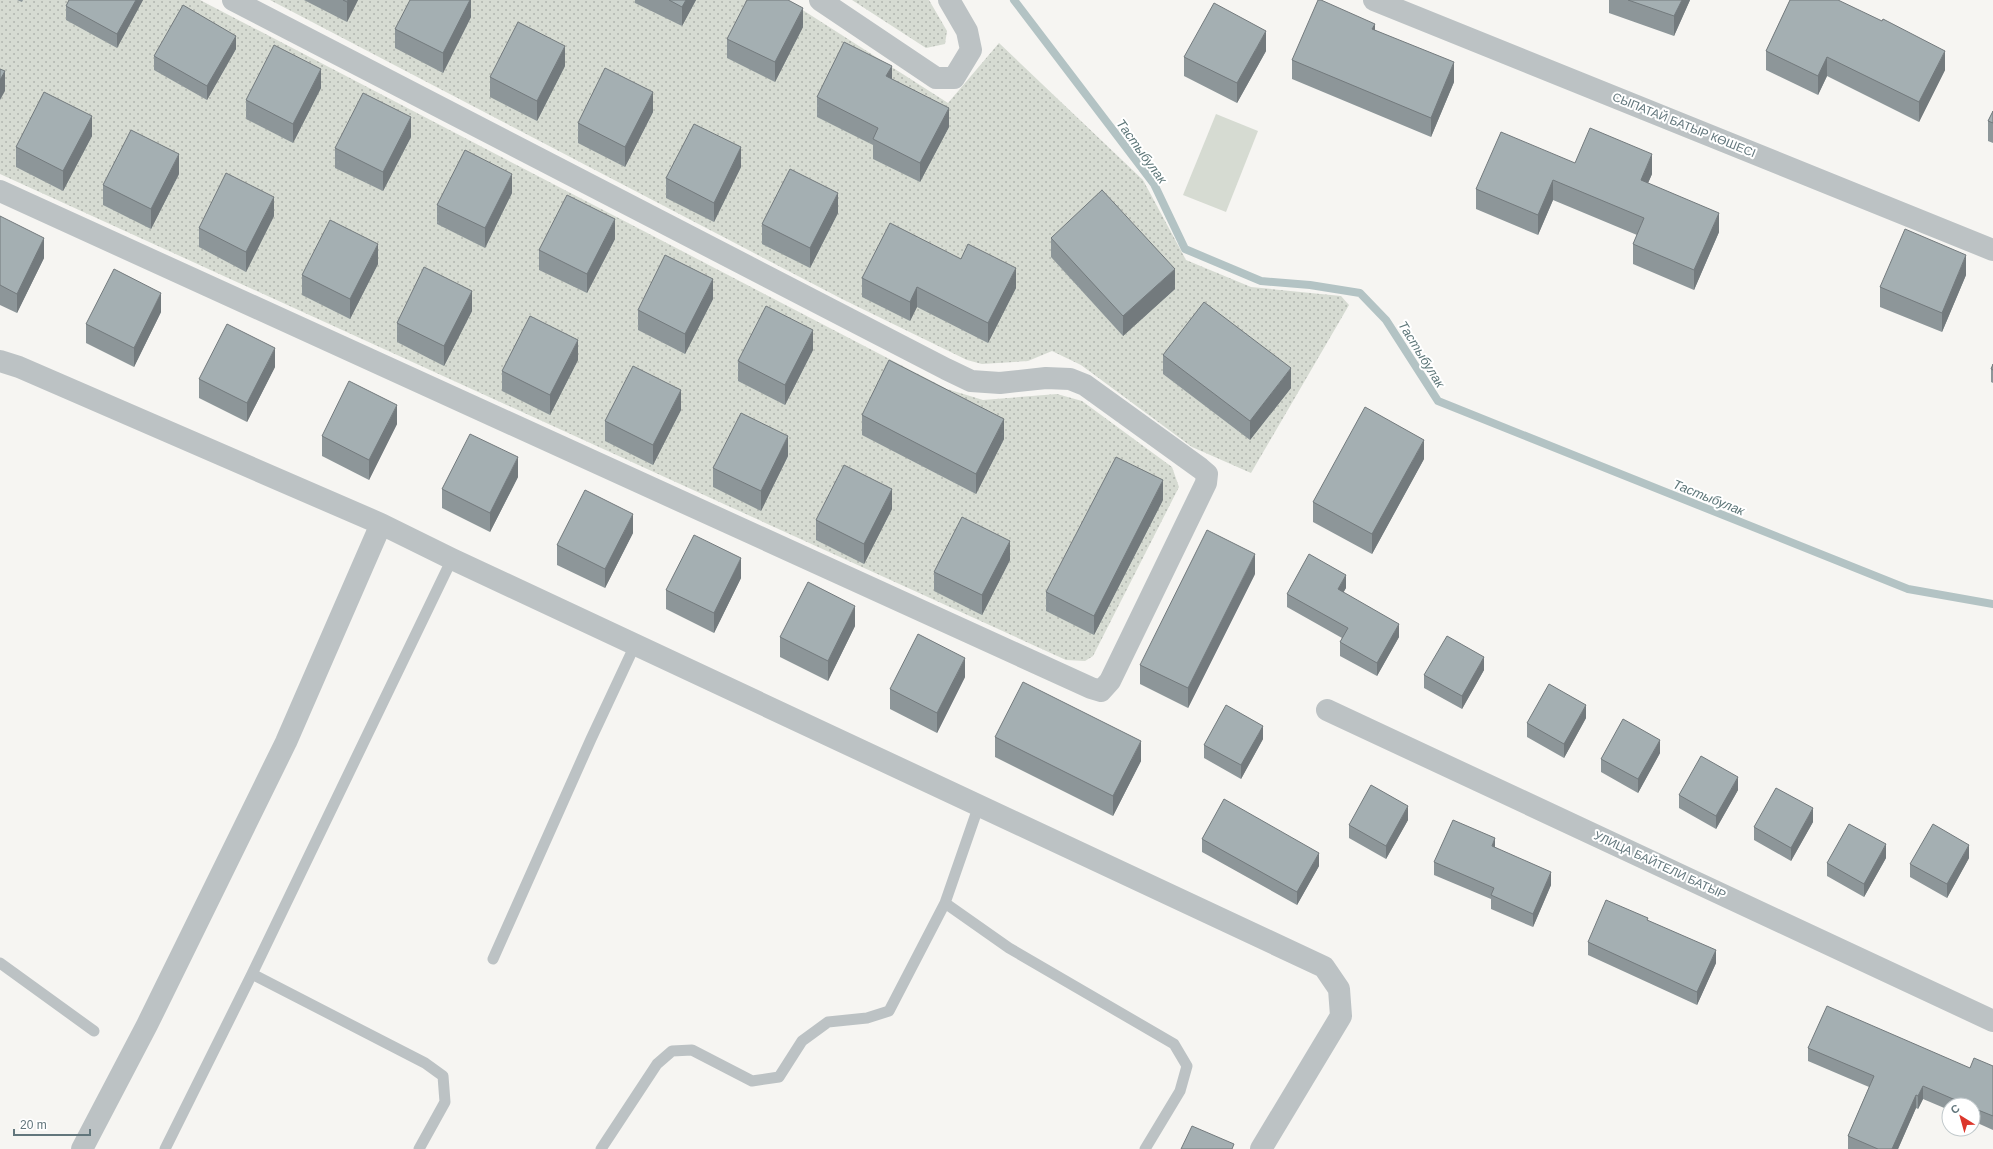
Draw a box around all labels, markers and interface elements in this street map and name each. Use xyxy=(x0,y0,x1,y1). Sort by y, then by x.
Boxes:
street label: СЫПАТАЙ БАТЫР КӨШЕСІ xyxy=(1610,89,1758,160)
water label: Тастыбулак xyxy=(1113,116,1170,187)
water label: Тастыбулак xyxy=(1395,318,1448,391)
water label: Тастыбулак xyxy=(1671,476,1748,519)
street label: УЛИЦА БАЙТЕЛИ БАТЫР xyxy=(1592,827,1729,902)
north arrow xyxy=(1941,1097,1981,1137)
text: С xyxy=(1948,1102,1962,1116)
scale bar xyxy=(14,1111,90,1137)
text: 20 m xyxy=(20,1118,47,1132)

